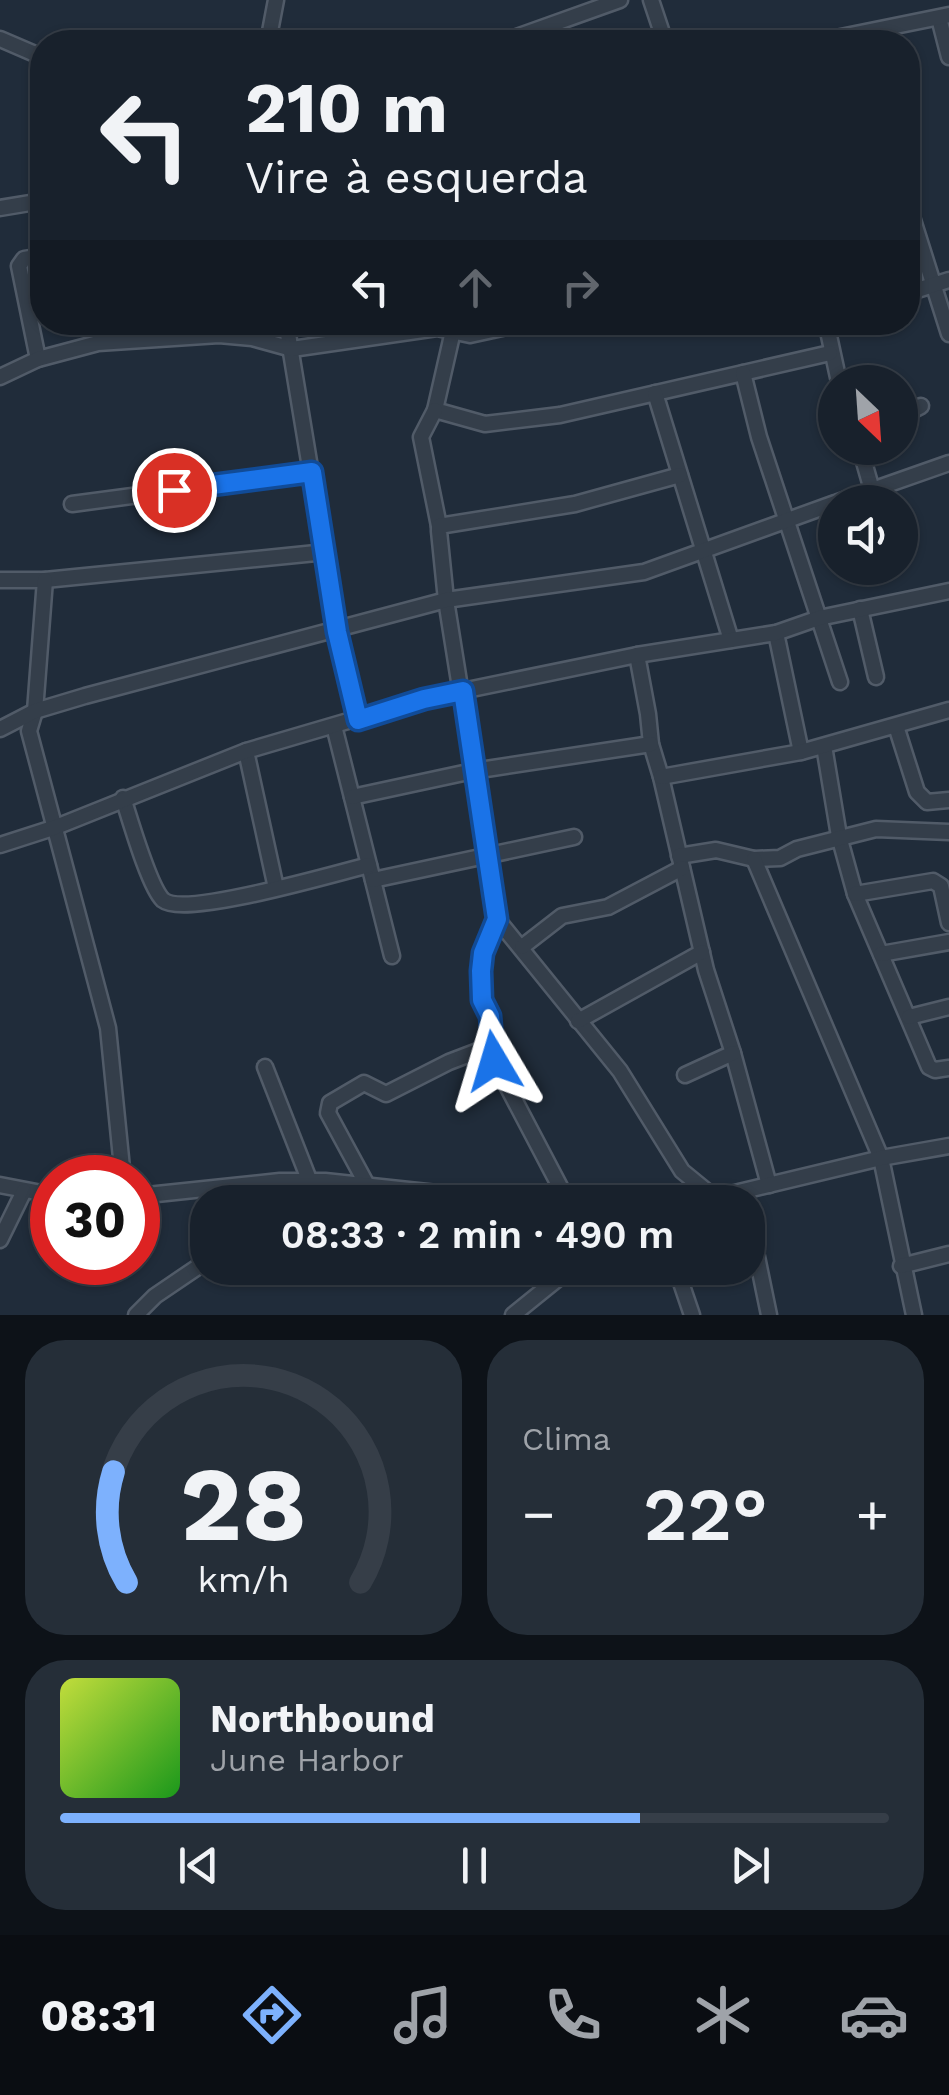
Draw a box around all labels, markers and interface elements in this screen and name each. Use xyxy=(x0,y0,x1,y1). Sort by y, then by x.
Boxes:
text: 210 m xyxy=(245,67,448,149)
icon: left xyxy=(80,70,210,200)
text: Vire à esquerda xyxy=(245,151,588,204)
icon: left xyxy=(343,260,398,315)
icon: ahead xyxy=(448,260,503,315)
icon: right xyxy=(553,260,608,315)
north arrow xyxy=(818,365,918,465)
map controls xyxy=(818,365,918,585)
pin xyxy=(132,448,217,533)
icon: arrive xyxy=(147,463,202,518)
button: sound xyxy=(818,485,918,585)
position arrow xyxy=(442,1009,546,1113)
speed limit sign: 30 xyxy=(30,1155,160,1285)
text: 08:33 · 2 min · 490 m xyxy=(281,1213,674,1257)
text: Clima xyxy=(522,1420,611,1458)
text: 28 xyxy=(180,1443,307,1565)
text: 22° xyxy=(643,1470,768,1558)
text: − xyxy=(522,1482,555,1546)
text: + xyxy=(856,1482,889,1546)
text: km/h xyxy=(197,1559,290,1601)
text: Northbound xyxy=(210,1697,435,1741)
text: June Harbor xyxy=(210,1741,404,1779)
icon: previous xyxy=(171,1838,226,1893)
icon: pause xyxy=(447,1838,502,1893)
icon: next xyxy=(723,1838,778,1893)
icon: directions xyxy=(237,1980,307,2050)
icon: music xyxy=(388,1980,458,2050)
icon: phone xyxy=(538,1980,608,2050)
icon: climate xyxy=(688,1980,758,2050)
icon: car xyxy=(839,1980,909,2050)
text: 08:31 xyxy=(40,1989,157,2042)

